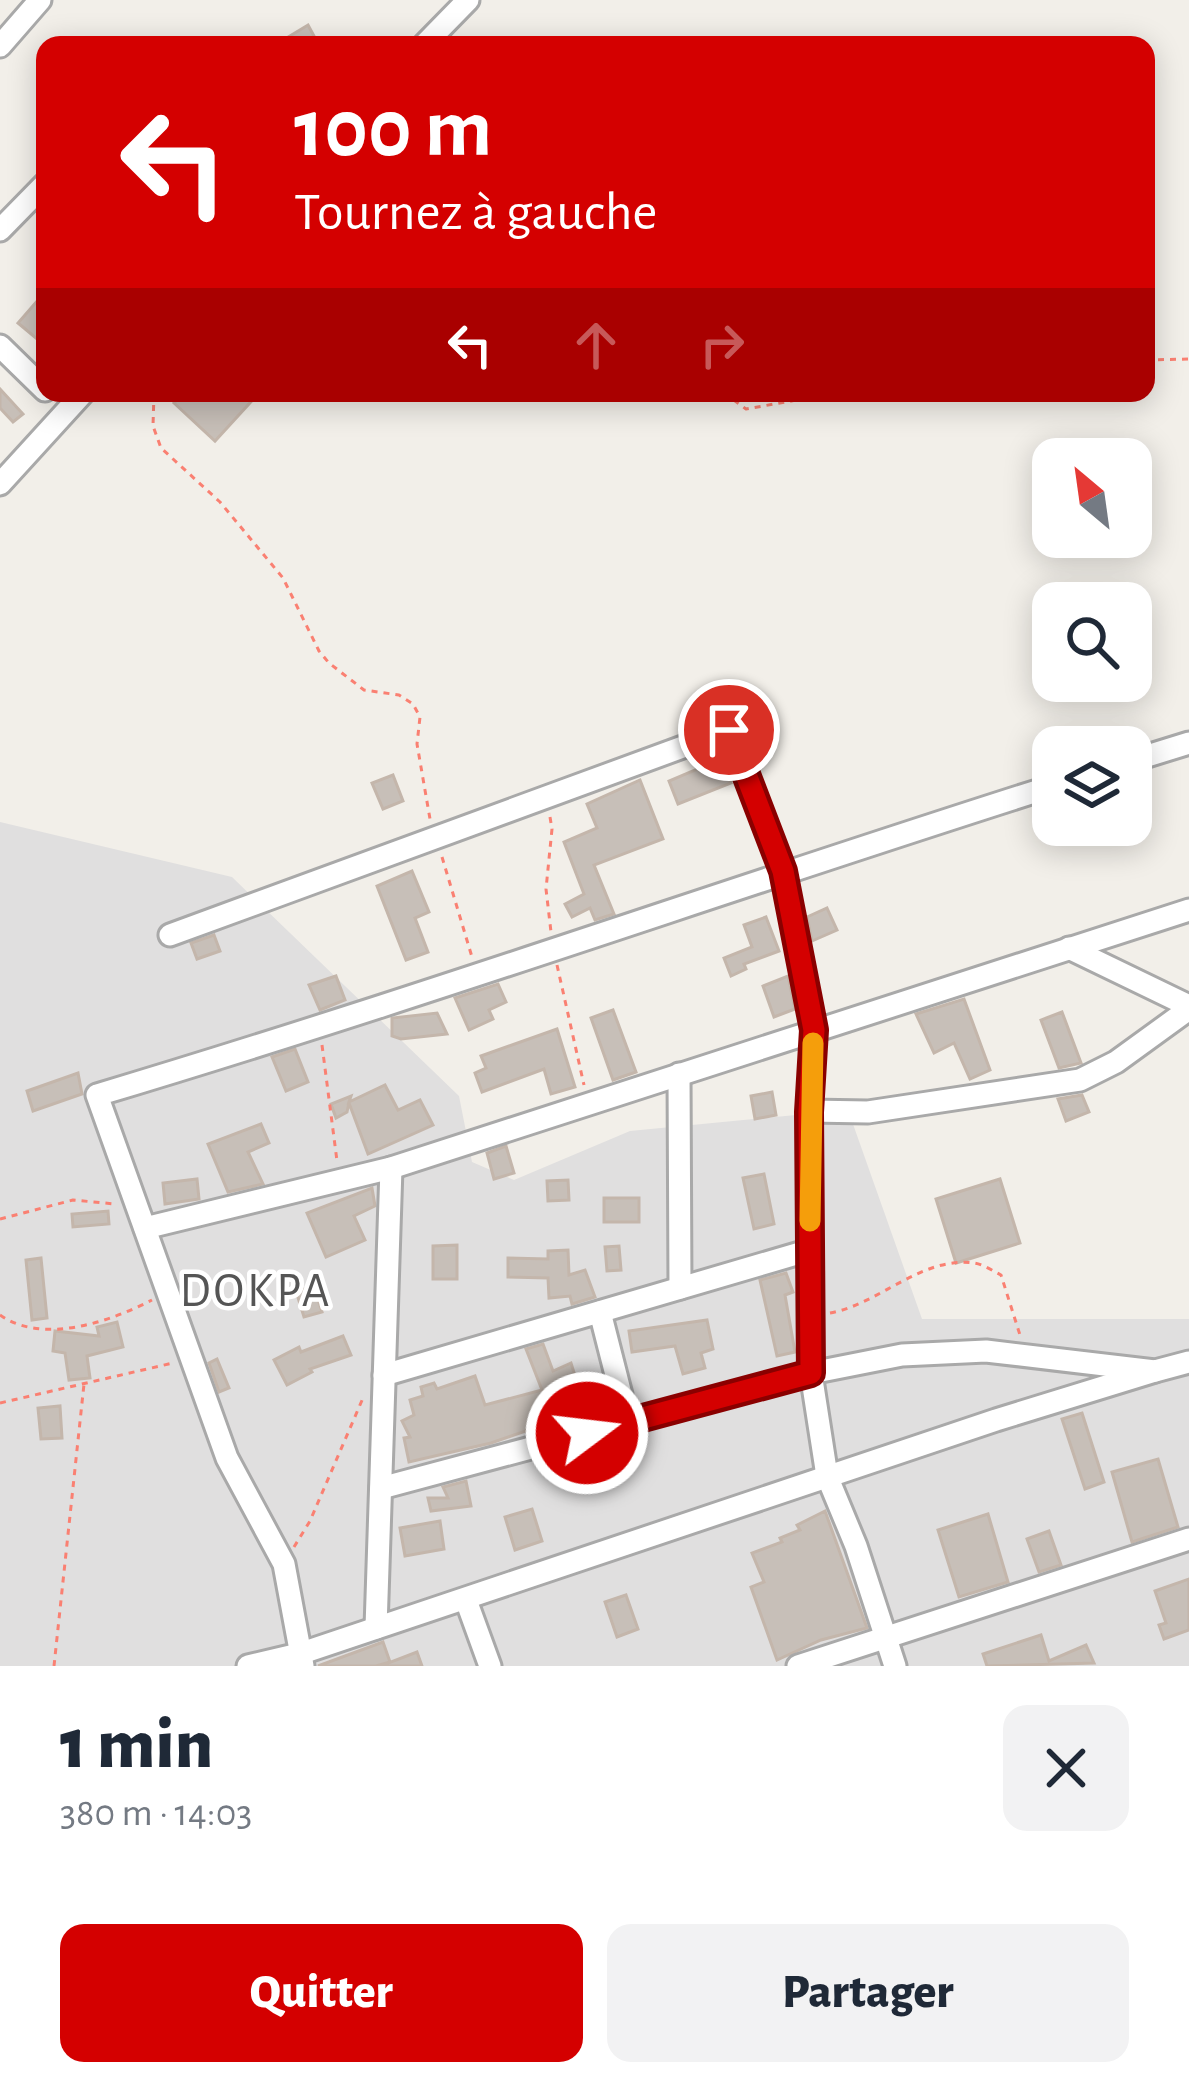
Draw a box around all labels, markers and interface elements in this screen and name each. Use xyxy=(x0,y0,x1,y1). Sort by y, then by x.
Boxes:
icon: left xyxy=(96,84,252,240)
text: 100 m xyxy=(294,88,492,172)
text: Tournez à gauche xyxy=(294,186,657,240)
icon: left xyxy=(437,312,503,378)
icon: ahead xyxy=(563,312,629,378)
icon: right xyxy=(689,312,755,378)
north arrow xyxy=(1032,438,1152,558)
map controls xyxy=(1032,438,1152,846)
button: search xyxy=(1032,582,1152,702)
pin xyxy=(678,679,780,781)
icon: arrive xyxy=(696,697,762,763)
button: layers xyxy=(1032,726,1152,846)
district label: DOKPA xyxy=(179,1268,333,1316)
position arrow xyxy=(524,1370,650,1496)
button: close xyxy=(1003,1705,1129,1831)
text: 1 min xyxy=(60,1709,213,1781)
text: 380 m · 14:03 xyxy=(60,1794,252,1833)
button: Quitter xyxy=(60,1924,583,2062)
button: Partager xyxy=(607,1924,1129,2062)

